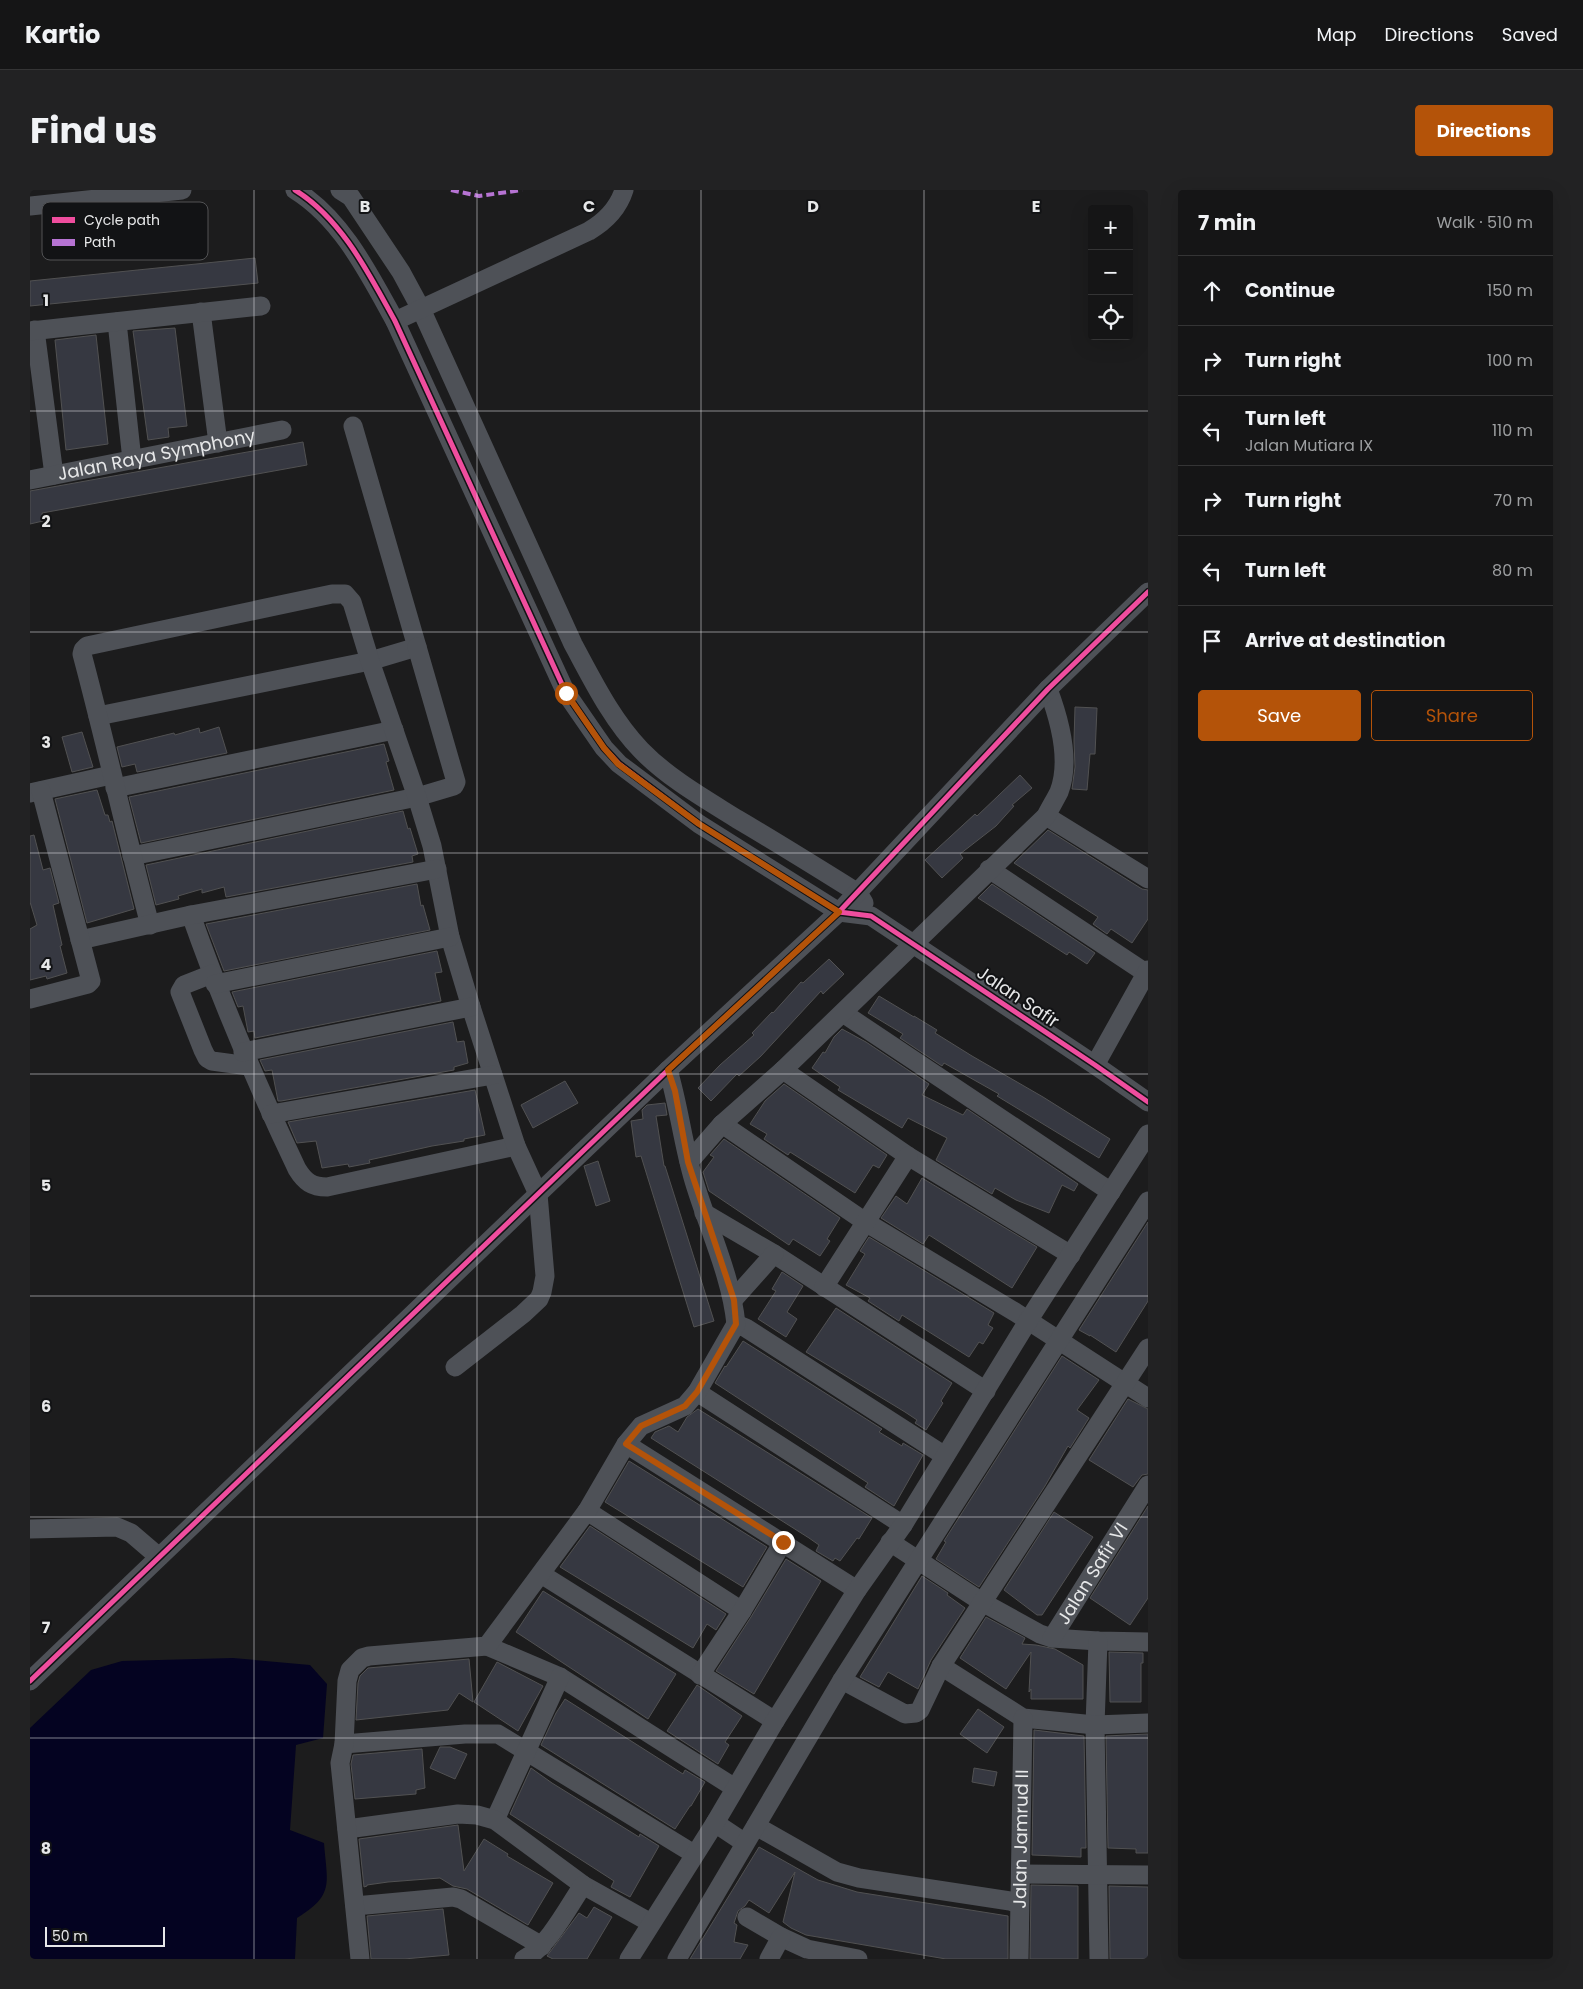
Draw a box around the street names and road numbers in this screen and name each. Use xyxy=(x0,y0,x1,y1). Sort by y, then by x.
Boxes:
street label: Jalan Raya Symphony xyxy=(55,423,257,486)
street label: Jalan Safir xyxy=(972,960,1065,1034)
street label: Jalan Safir VI xyxy=(1051,1518,1133,1629)
street label: Jalan Jamrud II xyxy=(1007,1769,1034,1909)

